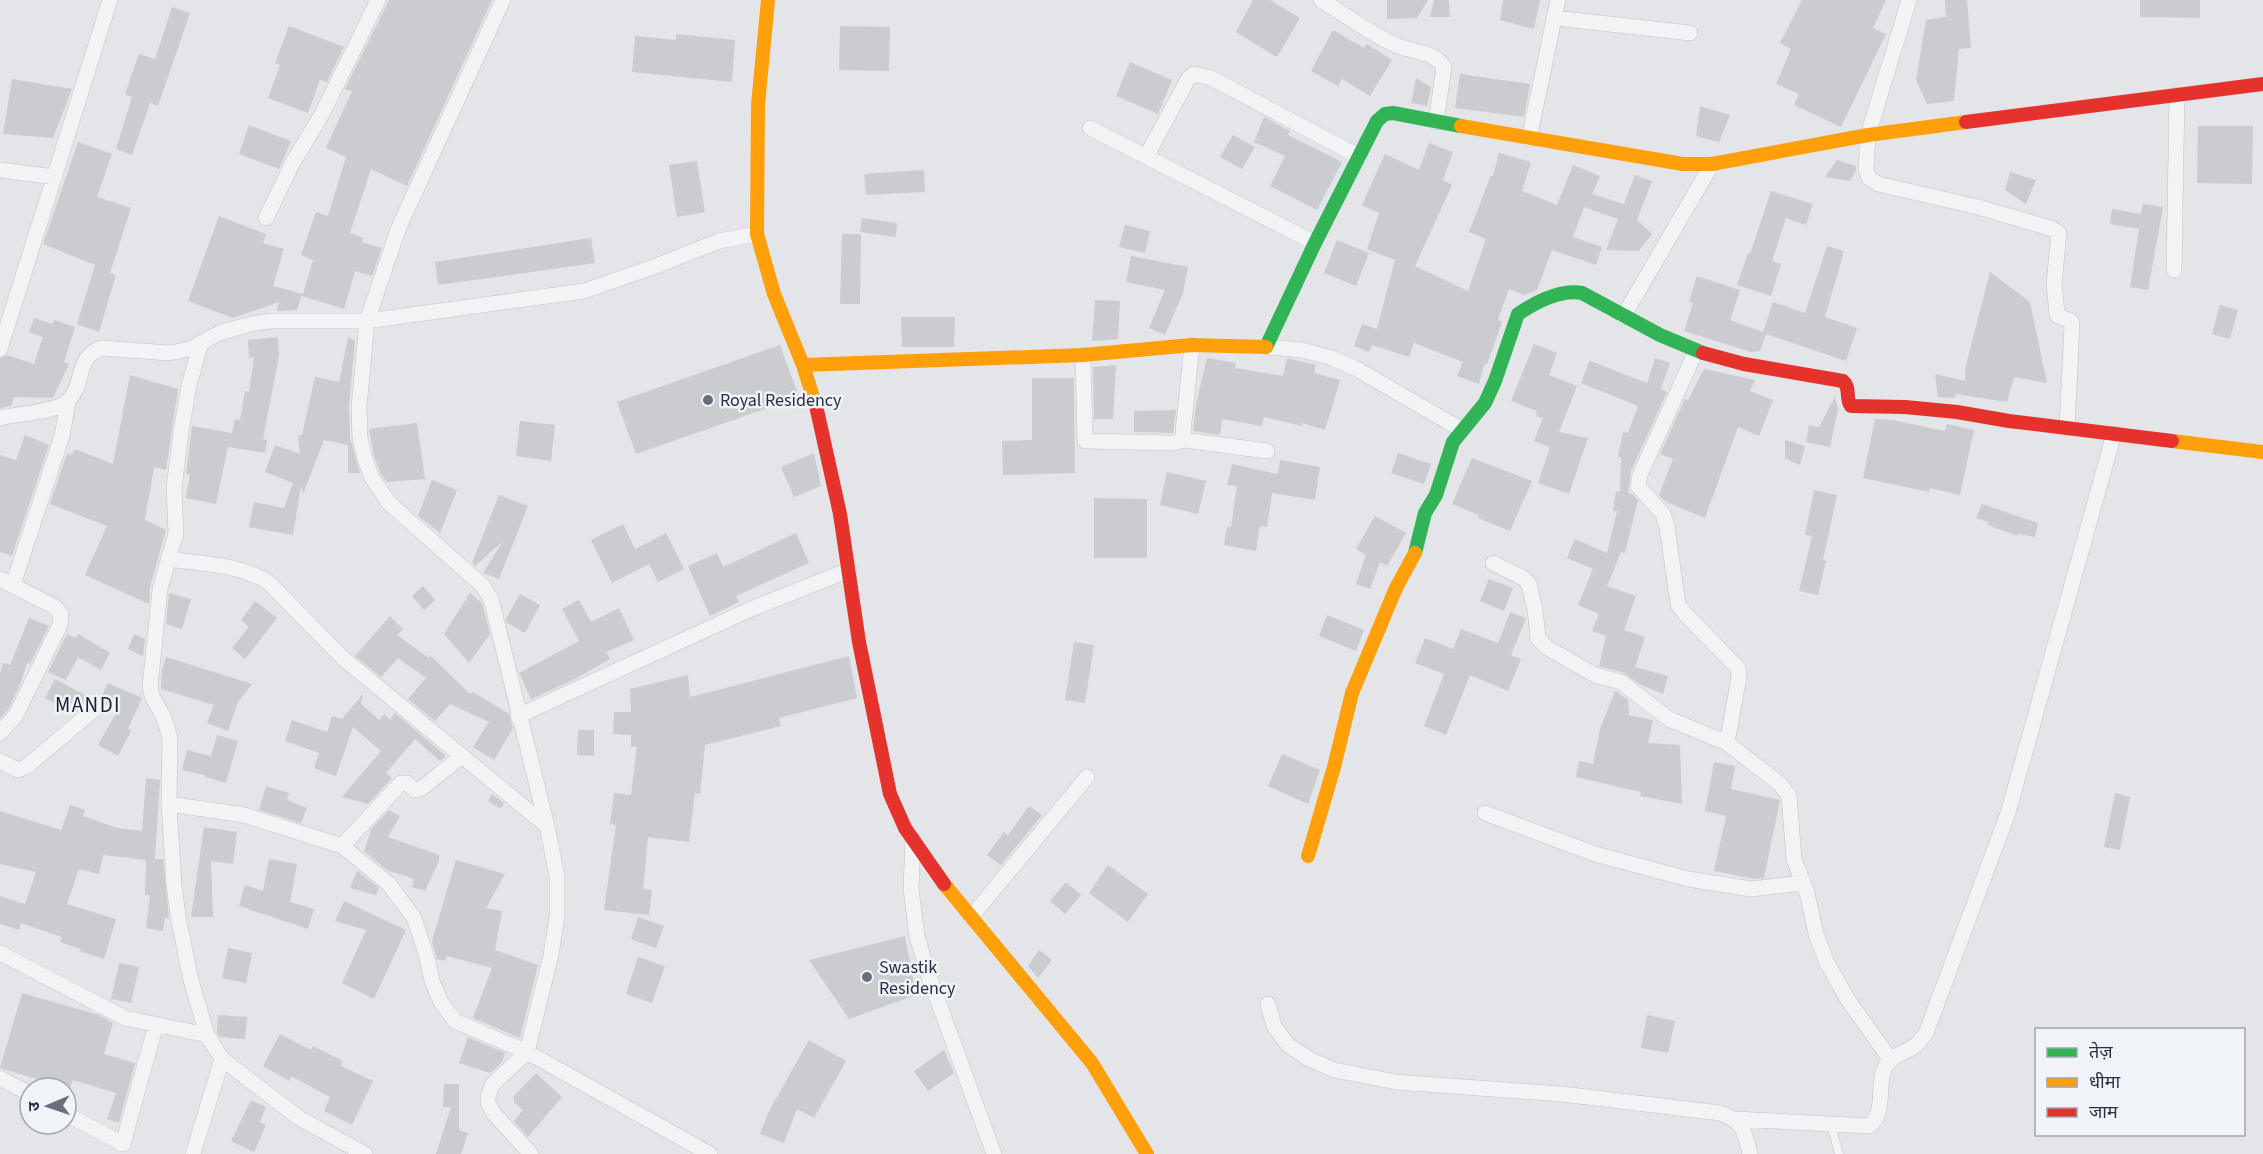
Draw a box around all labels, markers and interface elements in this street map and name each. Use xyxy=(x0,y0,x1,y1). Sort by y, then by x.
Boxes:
place label: Royal Residency xyxy=(720,388,842,413)
marker: Royal Residency xyxy=(701,393,715,407)
district label: MANDI xyxy=(55,690,121,720)
place label: Swastik Residency xyxy=(879,955,956,1001)
marker: Swastik Residency xyxy=(860,970,874,984)
legend xyxy=(2035,1028,2245,1136)
text: तेज़ xyxy=(2089,1040,2113,1065)
text: धीमा xyxy=(2089,1070,2120,1095)
north arrow xyxy=(18,1076,78,1136)
text: जाम xyxy=(2089,1100,2119,1125)
text: उ xyxy=(23,1101,45,1112)

